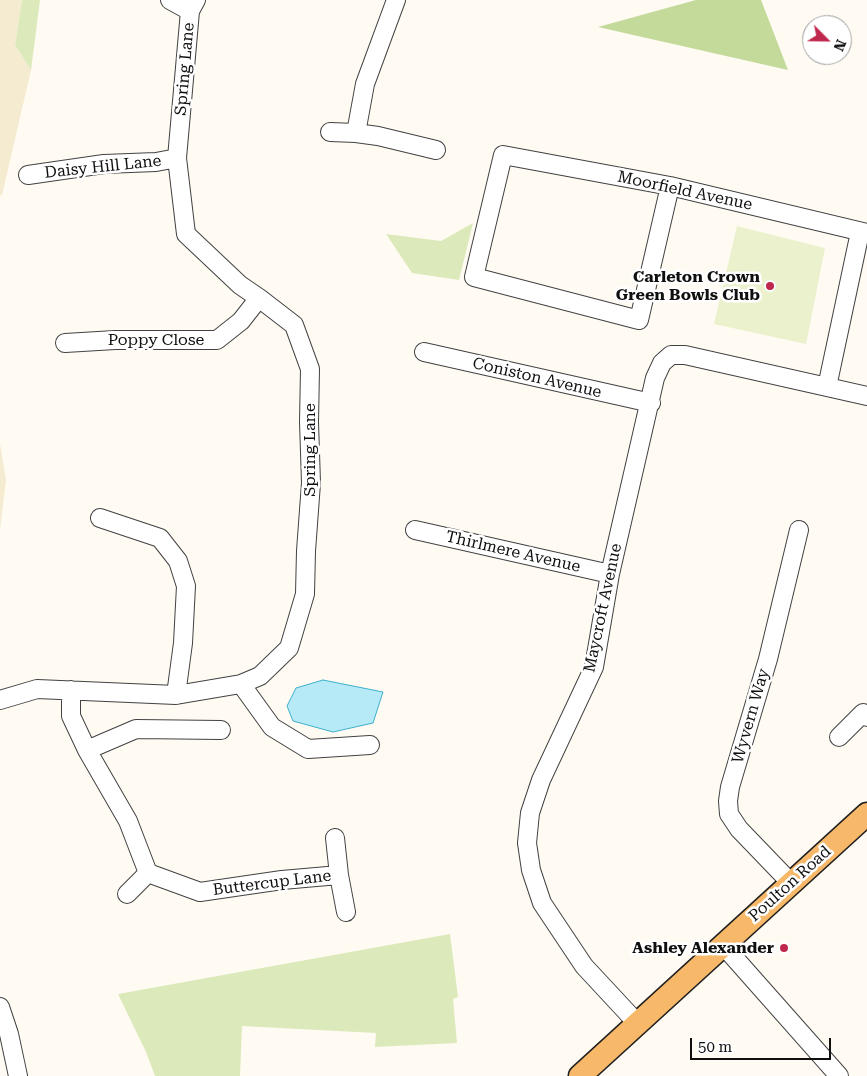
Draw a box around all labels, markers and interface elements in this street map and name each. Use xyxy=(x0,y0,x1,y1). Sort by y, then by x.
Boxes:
north arrow xyxy=(802,15,852,65)
street label: Spring Lane xyxy=(171,22,199,116)
text: N xyxy=(830,37,849,54)
street label: Daisy Hill Lane xyxy=(44,151,162,183)
street label: Moorfield Avenue xyxy=(616,167,754,215)
place label: Carleton Crown Green Bowls Club xyxy=(616,267,760,305)
marker: Carleton Crown Green Bowls Club xyxy=(764,280,776,292)
street label: Poppy Close xyxy=(108,330,204,350)
street label: Coniston Avenue xyxy=(471,354,603,402)
street label: Spring Lane xyxy=(300,403,320,497)
street label: Thirlmere Avenue xyxy=(444,527,582,577)
street label: Maycroft Avenue xyxy=(580,542,626,674)
street label: Wyvern Way xyxy=(728,666,774,766)
street label: Poulton Road xyxy=(745,842,835,926)
street label: Buttercup Lane xyxy=(212,866,332,900)
place label: Ashley Alexander xyxy=(632,938,774,958)
marker: Ashley Alexander xyxy=(778,942,790,954)
scale bar xyxy=(692,1028,833,1060)
text: 50 m xyxy=(698,1038,732,1056)

